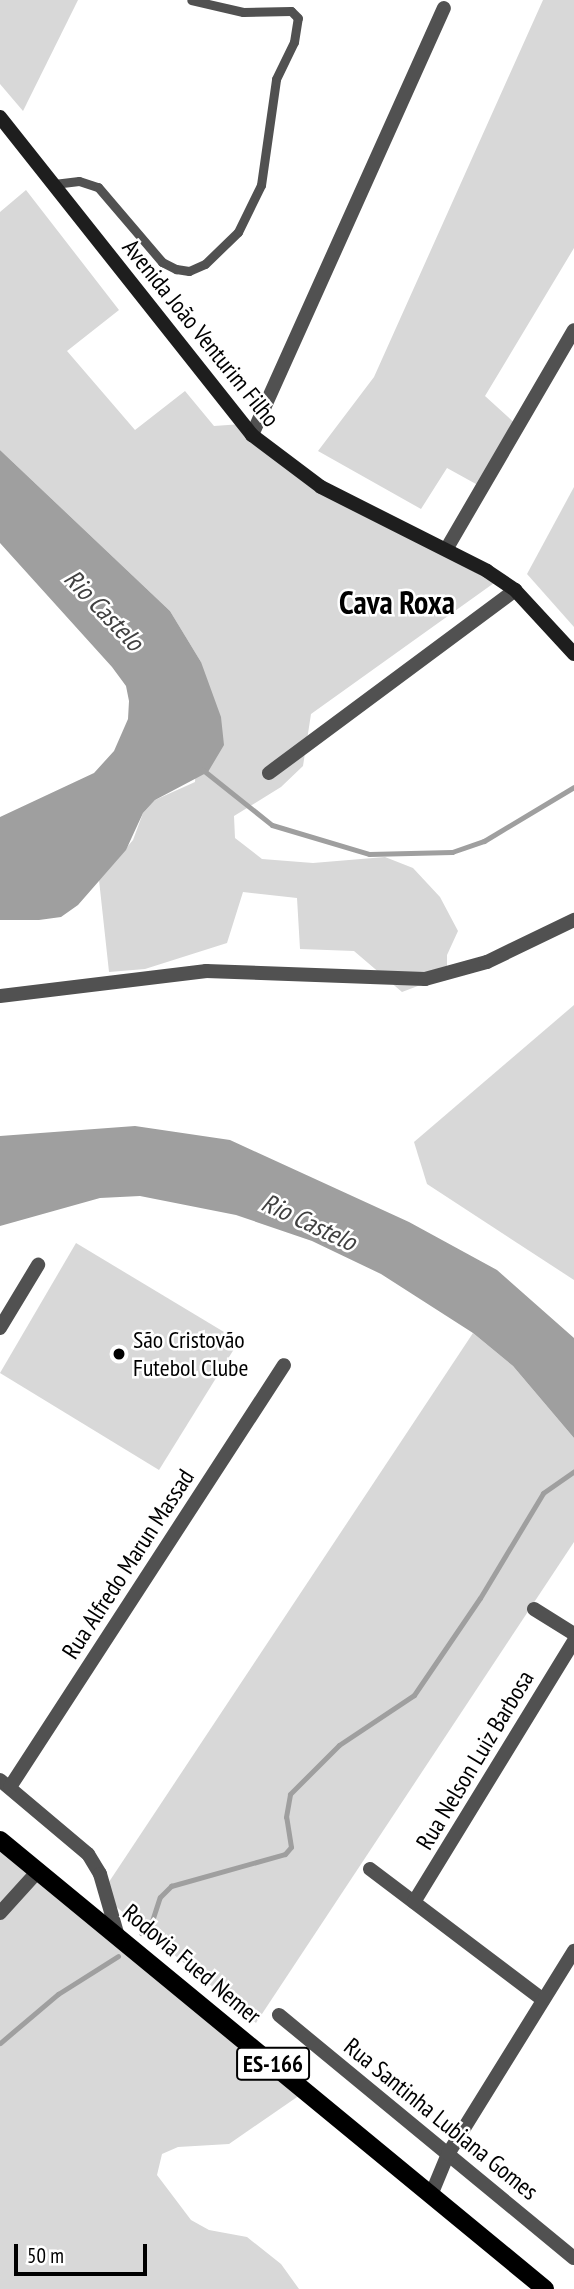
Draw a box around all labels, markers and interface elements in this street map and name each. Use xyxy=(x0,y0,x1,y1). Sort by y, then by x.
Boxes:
street label: Avenida João Venturim Filho xyxy=(116,233,286,433)
water label: Rio Castelo xyxy=(58,563,150,657)
district label: Cava Roxa xyxy=(339,583,455,621)
water label: Rio Castelo xyxy=(257,1187,361,1257)
place label: São Cristovão Futebol Clube xyxy=(133,1326,248,1382)
marker: São Cristovão Futebol Clube xyxy=(111,1346,127,1362)
street label: Rua Alfredo Marun Massad xyxy=(56,1464,200,1664)
street label: Rua Nelson Luiz Barbosa xyxy=(410,1665,540,1855)
street label: Rodovia Fued Nemer xyxy=(117,1898,267,2030)
street label: Rua Santinha Lubiana Gomes xyxy=(338,2032,544,2206)
road number: ES-166 xyxy=(234,2044,312,2084)
scale bar xyxy=(18,2230,150,2274)
text: 50 m xyxy=(27,2242,64,2269)

